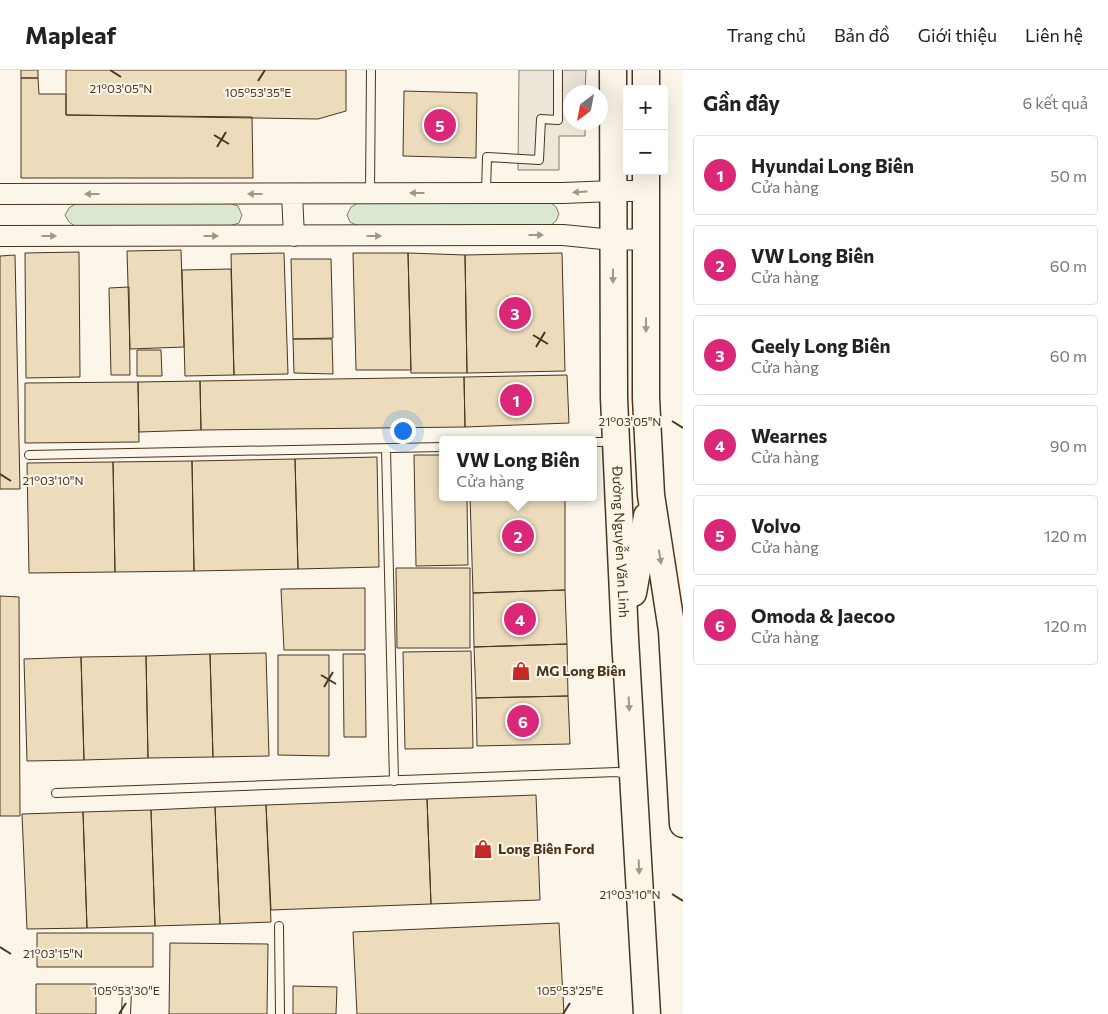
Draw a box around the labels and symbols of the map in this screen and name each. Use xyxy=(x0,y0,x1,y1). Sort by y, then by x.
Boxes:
text: 21°03'05"N xyxy=(90,81,152,95)
text: 105°53'35"E xyxy=(225,85,292,99)
north arrow xyxy=(563,85,608,130)
pin: 5 xyxy=(424,106,456,144)
one-way arrow xyxy=(409,189,425,197)
one-way arrow xyxy=(571,189,587,197)
one-way arrow xyxy=(84,190,100,198)
one-way arrow xyxy=(246,190,262,198)
one-way arrow xyxy=(528,231,544,239)
one-way arrow xyxy=(41,232,57,240)
one-way arrow xyxy=(203,232,219,240)
one-way arrow xyxy=(366,232,382,240)
one-way arrow xyxy=(609,268,617,284)
pin: 3 xyxy=(499,294,531,332)
one-way arrow xyxy=(642,317,650,333)
pin: 1 xyxy=(500,381,532,419)
text: 21°03'05"N xyxy=(599,414,661,428)
your location xyxy=(390,418,416,444)
street label: Đường Nguyễn Văn Linh xyxy=(609,465,633,618)
text: 21°03'10"N xyxy=(22,473,84,487)
pin: 2 xyxy=(502,517,534,555)
one-way arrow xyxy=(657,549,665,565)
pin: 4 xyxy=(504,600,536,638)
shop icon: MG Long Biên xyxy=(510,660,532,682)
place label: MG Long Biên xyxy=(536,662,626,679)
one-way arrow xyxy=(625,697,633,713)
pin: 6 xyxy=(507,702,539,740)
shop icon: Long Biên Ford xyxy=(472,838,494,860)
place label: Long Biên Ford xyxy=(498,840,594,857)
one-way arrow xyxy=(635,859,643,875)
text: 21°03'10"N xyxy=(599,887,661,901)
text: 21°03'15"N xyxy=(23,946,83,960)
text: 105°53'30"E xyxy=(92,983,160,997)
text: 105°53'25"E xyxy=(537,983,603,997)

